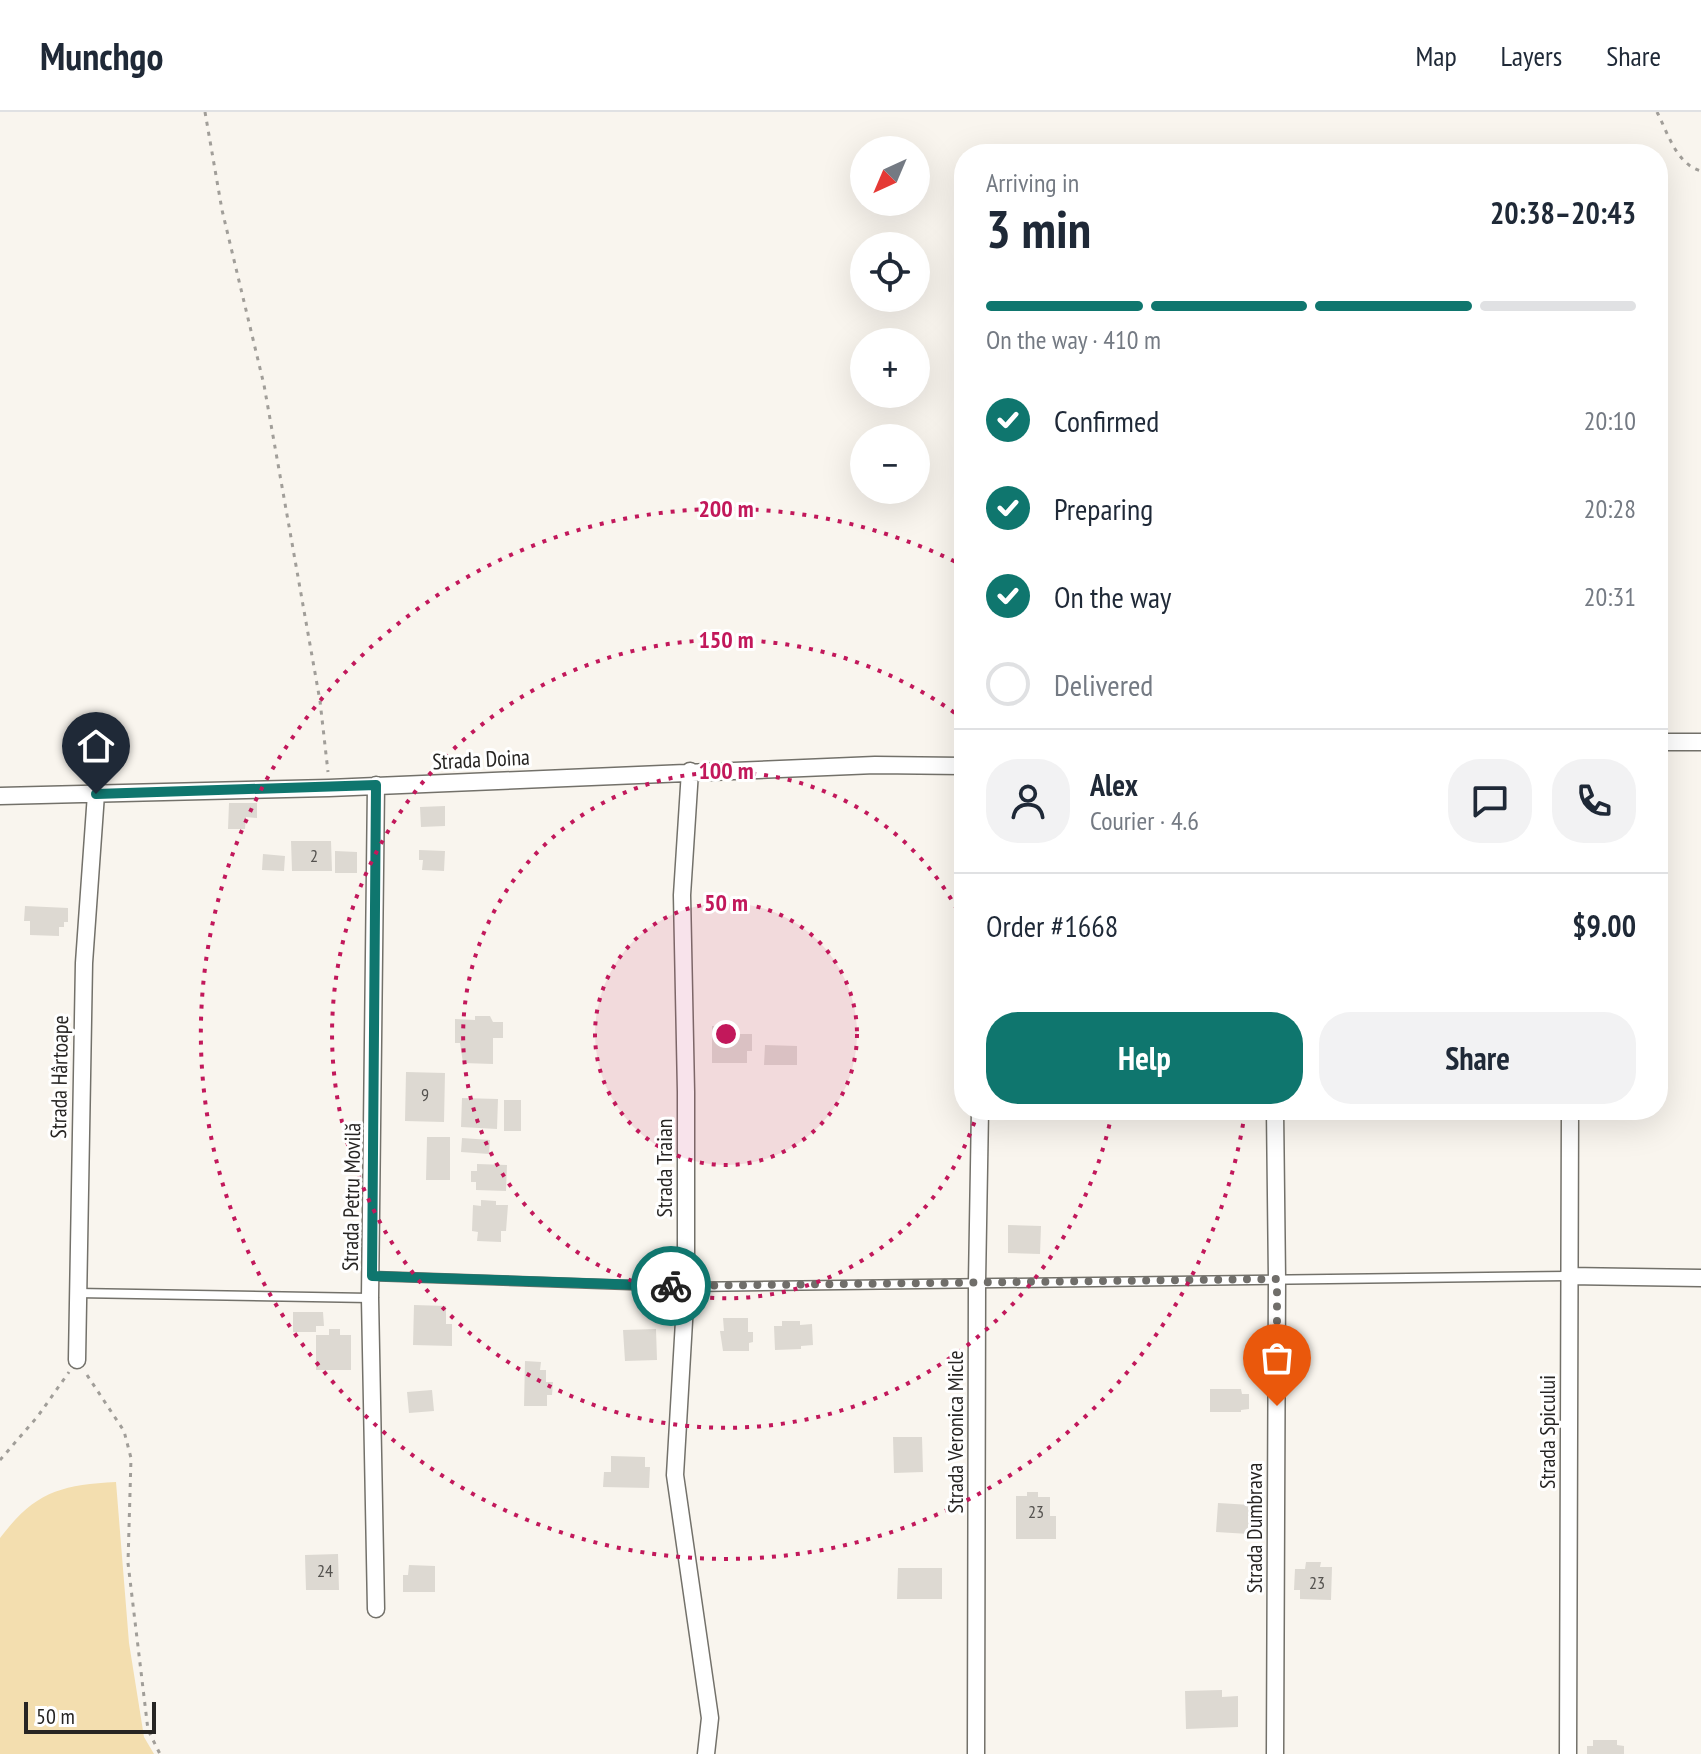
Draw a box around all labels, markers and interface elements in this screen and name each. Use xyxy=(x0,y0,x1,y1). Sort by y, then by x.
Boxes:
text: Munchgo xyxy=(40,31,163,80)
text: Map xyxy=(1415,37,1457,74)
text: Layers xyxy=(1501,37,1562,74)
text: Share xyxy=(1606,37,1661,74)
north arrow xyxy=(850,136,930,216)
map controls xyxy=(850,136,930,504)
text: Arriving in xyxy=(986,166,1079,199)
text: 20:38–20:43 xyxy=(1490,193,1636,232)
text: 3 min xyxy=(986,195,1091,262)
button: locate xyxy=(850,232,930,312)
text: On the way · 410 m xyxy=(986,323,1161,356)
button: + xyxy=(850,328,930,408)
icon: check xyxy=(986,398,1030,442)
text: Confirmed xyxy=(1054,401,1159,440)
text: 20:10 xyxy=(1584,404,1636,437)
button: − xyxy=(850,424,930,504)
icon: check xyxy=(986,486,1030,530)
text: Preparing xyxy=(1054,489,1153,528)
text: 20:28 xyxy=(1584,492,1636,525)
text: 200 m xyxy=(698,493,754,524)
icon: check xyxy=(986,574,1030,618)
text: On the way xyxy=(1054,577,1171,616)
text: 20:31 xyxy=(1584,580,1636,613)
text: 150 m xyxy=(698,624,754,655)
text: Delivered xyxy=(1054,665,1153,704)
pin xyxy=(62,712,130,794)
icon: home xyxy=(74,724,118,768)
street label: Strada Doina xyxy=(432,742,530,776)
text: 100 m xyxy=(698,755,754,786)
button: person xyxy=(986,759,1070,843)
button: chat xyxy=(1448,759,1532,843)
button: phone xyxy=(1552,759,1636,843)
text: Alex xyxy=(1090,765,1138,804)
text: Courier · 4.6 xyxy=(1090,804,1199,837)
house number: 2 xyxy=(310,844,318,867)
text: 50 m xyxy=(704,887,748,918)
text: Order #1668 xyxy=(986,906,1118,945)
text: $9.00 xyxy=(1572,906,1636,945)
button: Help xyxy=(986,1012,1303,1104)
button: Share xyxy=(1319,1012,1636,1104)
street label: Strada Hârtoape xyxy=(44,1015,74,1139)
centre of rings xyxy=(712,1020,740,1048)
house number: 9 xyxy=(421,1083,429,1106)
street label: Strada Traian xyxy=(650,1119,678,1217)
street label: Strada Petru Movilă xyxy=(336,1123,366,1271)
courier xyxy=(631,1246,711,1326)
icon: bike xyxy=(649,1264,693,1308)
pin xyxy=(1243,1324,1311,1406)
icon: bag xyxy=(1255,1336,1299,1380)
street label: Strada Veronica Micle xyxy=(941,1350,969,1514)
street label: Strada Spicului xyxy=(1533,1375,1561,1489)
street label: Strada Dumbrava xyxy=(1240,1463,1268,1593)
house number: 23 xyxy=(1028,1500,1044,1523)
house number: 24 xyxy=(317,1559,333,1582)
house number: 23 xyxy=(1309,1571,1325,1594)
scale bar xyxy=(24,1698,156,1734)
text: 50 m xyxy=(36,1702,75,1730)

